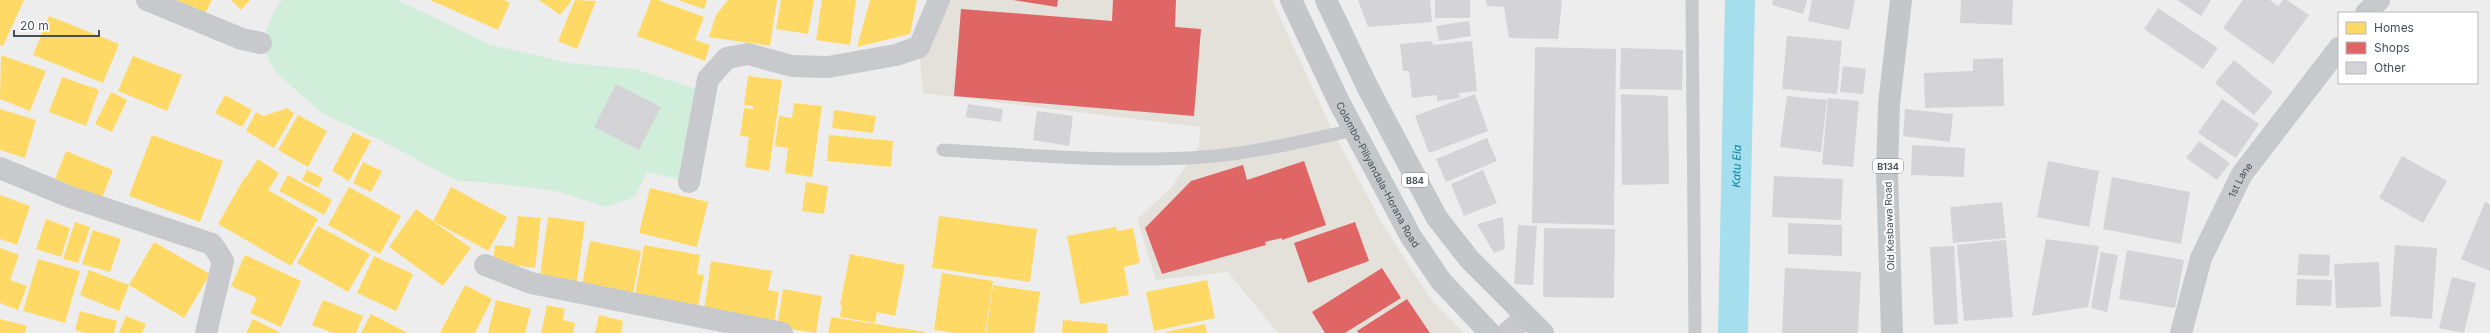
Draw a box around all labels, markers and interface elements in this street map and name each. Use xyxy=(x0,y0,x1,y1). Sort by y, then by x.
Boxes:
scale bar xyxy=(14,12,99,38)
legend xyxy=(2338,12,2478,84)
text: 20 m xyxy=(20,18,49,33)
text: Homes xyxy=(2374,20,2414,35)
text: Shops xyxy=(2374,40,2410,55)
text: Other xyxy=(2374,60,2406,75)
street label: Colombo-Piliyandala-Horana Road xyxy=(1334,100,1422,249)
water label: Katu Ela xyxy=(1729,144,1744,188)
road number: B134 xyxy=(1873,159,1903,173)
street label: 1st Lane xyxy=(2225,160,2255,199)
road number: B84 xyxy=(1402,173,1428,187)
street label: Old Kesbawa Road xyxy=(1881,181,1897,271)

